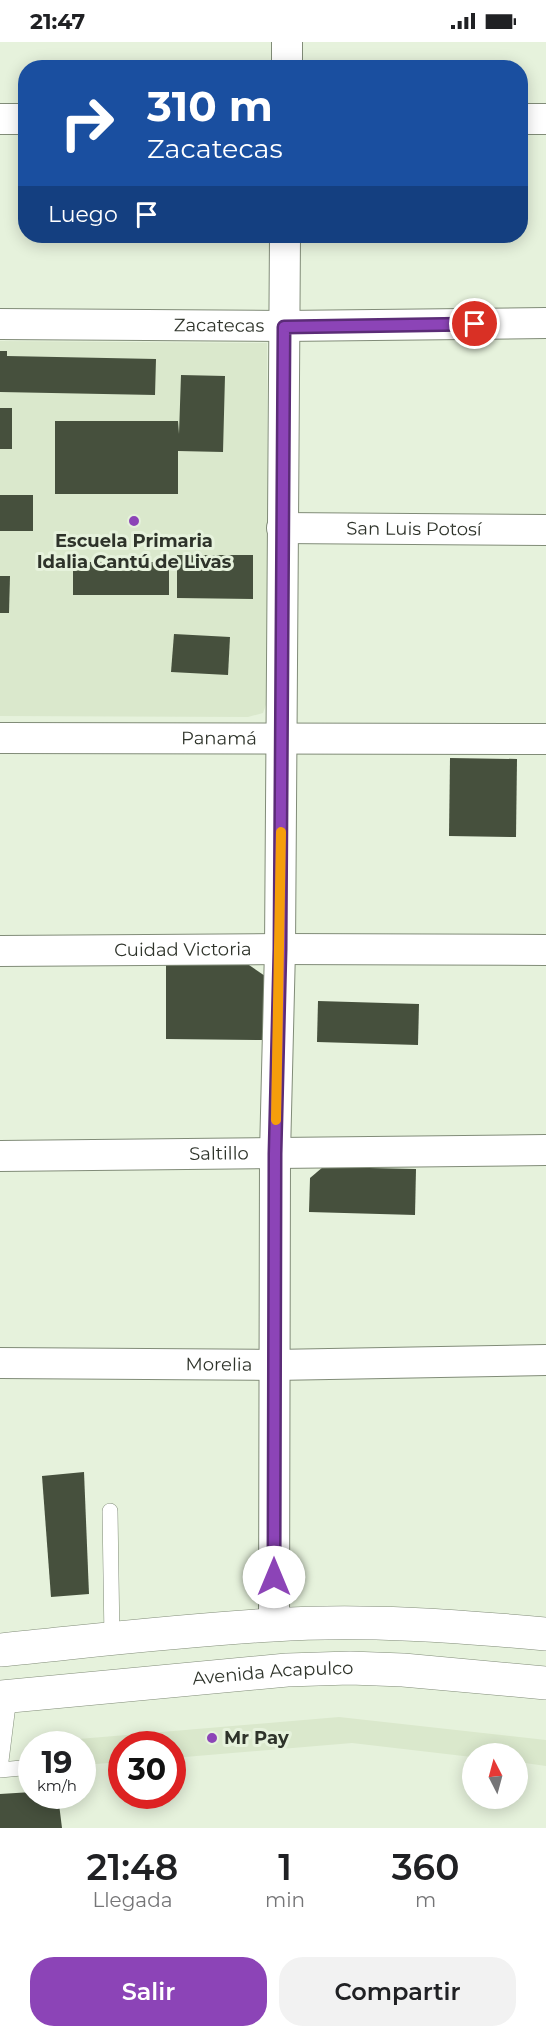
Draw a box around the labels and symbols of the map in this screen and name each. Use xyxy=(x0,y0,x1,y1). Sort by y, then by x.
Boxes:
pin xyxy=(449,298,500,349)
street label: Zacatecas xyxy=(174,314,265,337)
marker: Escuela Primaria Idalia Cantú de Livas xyxy=(127,514,141,528)
street label: San Luis Potosí xyxy=(346,517,483,541)
place label: Escuela Primaria Idalia Cantú de Livas xyxy=(37,530,232,573)
street label: Panamá xyxy=(181,727,257,749)
street label: Cuidad Victoria xyxy=(114,938,252,961)
street label: Saltillo xyxy=(189,1142,249,1165)
street label: Morelia xyxy=(186,1353,252,1376)
position arrow xyxy=(242,1545,306,1609)
street label: Avenida Acapulco xyxy=(191,1657,354,1690)
place label: Mr Pay xyxy=(224,1727,289,1749)
speed limit sign: 30 xyxy=(108,1731,186,1809)
marker: Mr Pay xyxy=(205,1731,219,1745)
north arrow xyxy=(462,1743,528,1809)

